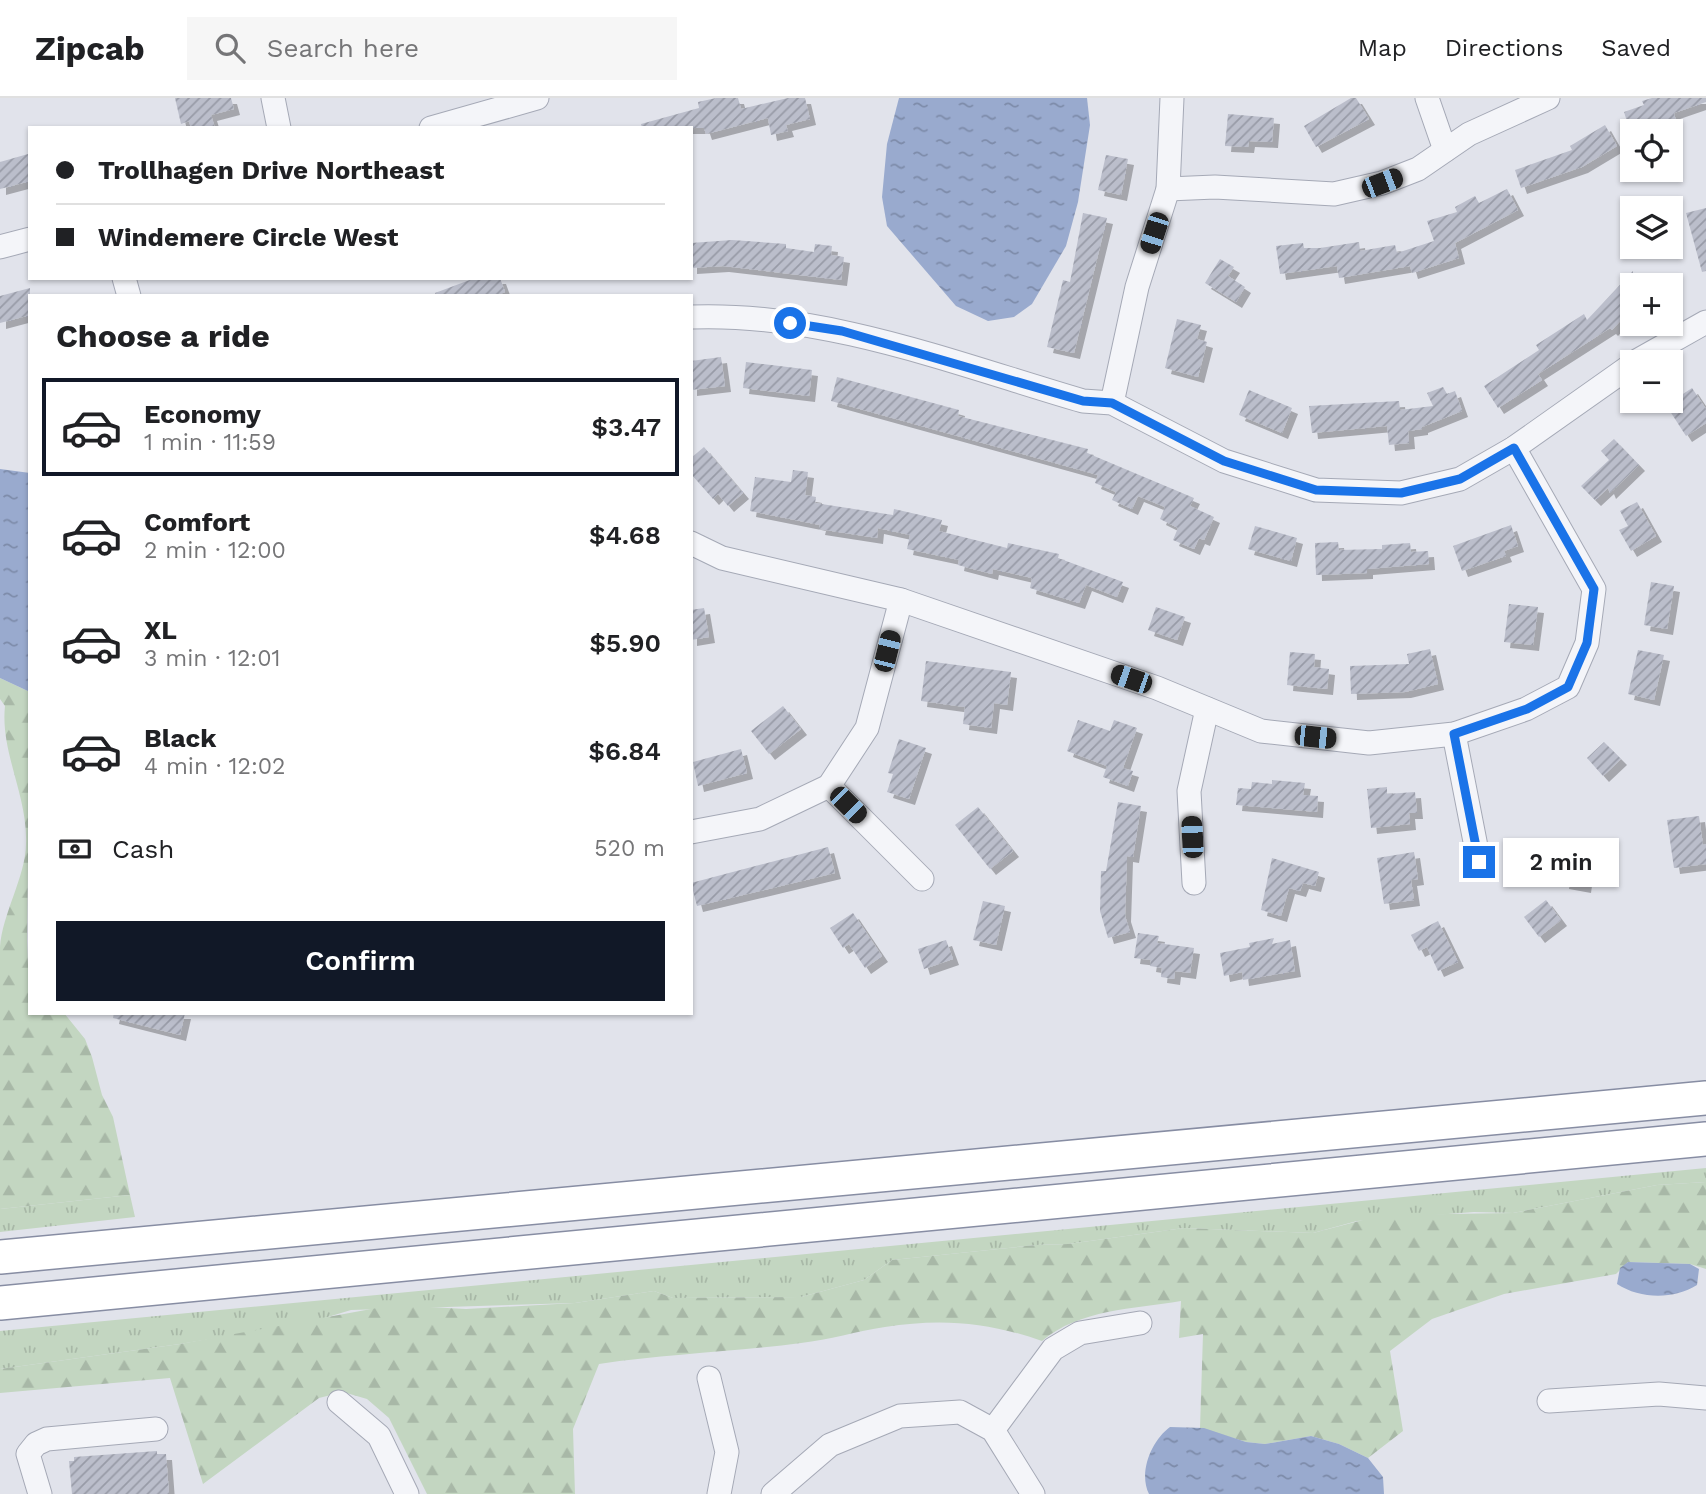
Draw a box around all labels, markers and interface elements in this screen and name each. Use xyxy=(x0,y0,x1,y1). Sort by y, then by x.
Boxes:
search box xyxy=(187,17,677,80)
text: Zipcab xyxy=(35,29,145,68)
icon: search xyxy=(211,29,249,67)
text: Search here xyxy=(267,33,419,63)
text: Map xyxy=(1358,34,1407,62)
text: Directions xyxy=(1445,34,1563,62)
text: Saved xyxy=(1601,34,1671,62)
map controls xyxy=(1620,119,1683,413)
button: locate xyxy=(1620,119,1683,182)
text: Trollhagen Drive Northeast xyxy=(98,155,444,185)
car xyxy=(1359,166,1406,200)
button: layers xyxy=(1620,196,1683,259)
car xyxy=(1138,210,1171,256)
text: Windemere Circle West xyxy=(98,222,398,252)
button: + xyxy=(1620,273,1683,336)
route start xyxy=(774,307,806,339)
text: Choose a ride xyxy=(56,317,270,355)
button: − xyxy=(1620,350,1683,413)
icon: car xyxy=(60,396,123,459)
text: Economy xyxy=(144,399,261,429)
text: $3.47 xyxy=(592,412,661,442)
text: 1 min · 11:59 xyxy=(144,429,276,456)
icon: car xyxy=(60,504,123,567)
text: Comfort xyxy=(144,507,250,537)
text: $4.68 xyxy=(589,520,661,550)
text: 2 min · 12:00 xyxy=(144,537,286,564)
icon: car xyxy=(60,612,123,675)
text: XL xyxy=(144,615,177,645)
text: $5.90 xyxy=(589,628,661,658)
car xyxy=(872,628,903,674)
text: 3 min · 12:01 xyxy=(144,645,280,672)
car xyxy=(1108,662,1155,696)
icon: car xyxy=(60,720,123,783)
text: Black xyxy=(144,723,216,753)
car xyxy=(1294,724,1337,750)
text: $6.84 xyxy=(589,736,661,766)
text: 4 min · 12:02 xyxy=(144,753,286,780)
car xyxy=(826,783,871,827)
car xyxy=(1181,815,1204,859)
icon: cash xyxy=(56,830,94,868)
text: Cash xyxy=(112,834,174,864)
text: 520 m xyxy=(594,835,665,862)
callout: 2 min xyxy=(1504,838,1619,886)
route end xyxy=(1463,846,1495,878)
text: 2 min xyxy=(1529,849,1593,876)
button: Confirm xyxy=(56,921,665,1001)

